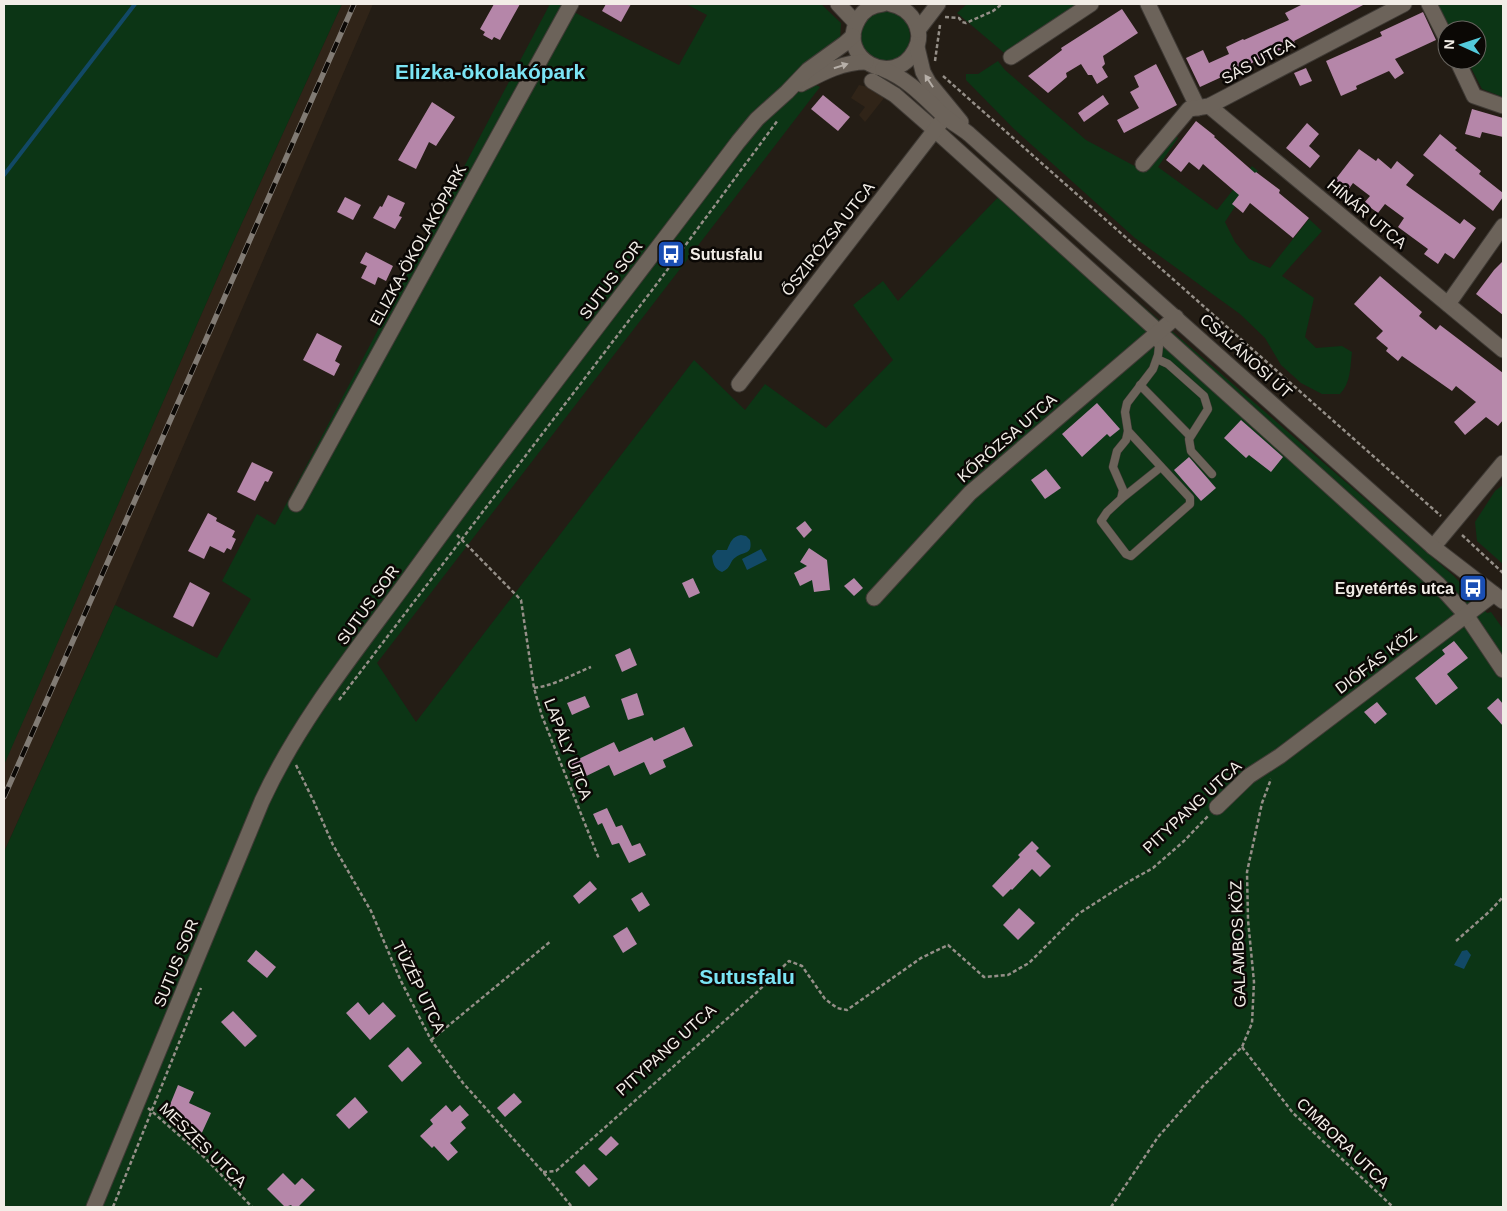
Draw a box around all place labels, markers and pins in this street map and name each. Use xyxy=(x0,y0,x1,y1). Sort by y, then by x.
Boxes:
bus stop icon: Sutusfalu xyxy=(656,239,686,269)
place label: Sutusfalu xyxy=(690,246,763,263)
bus stop icon: Egyetértés utca xyxy=(1458,573,1488,603)
place label: Egyetértés utca xyxy=(1335,580,1454,597)

